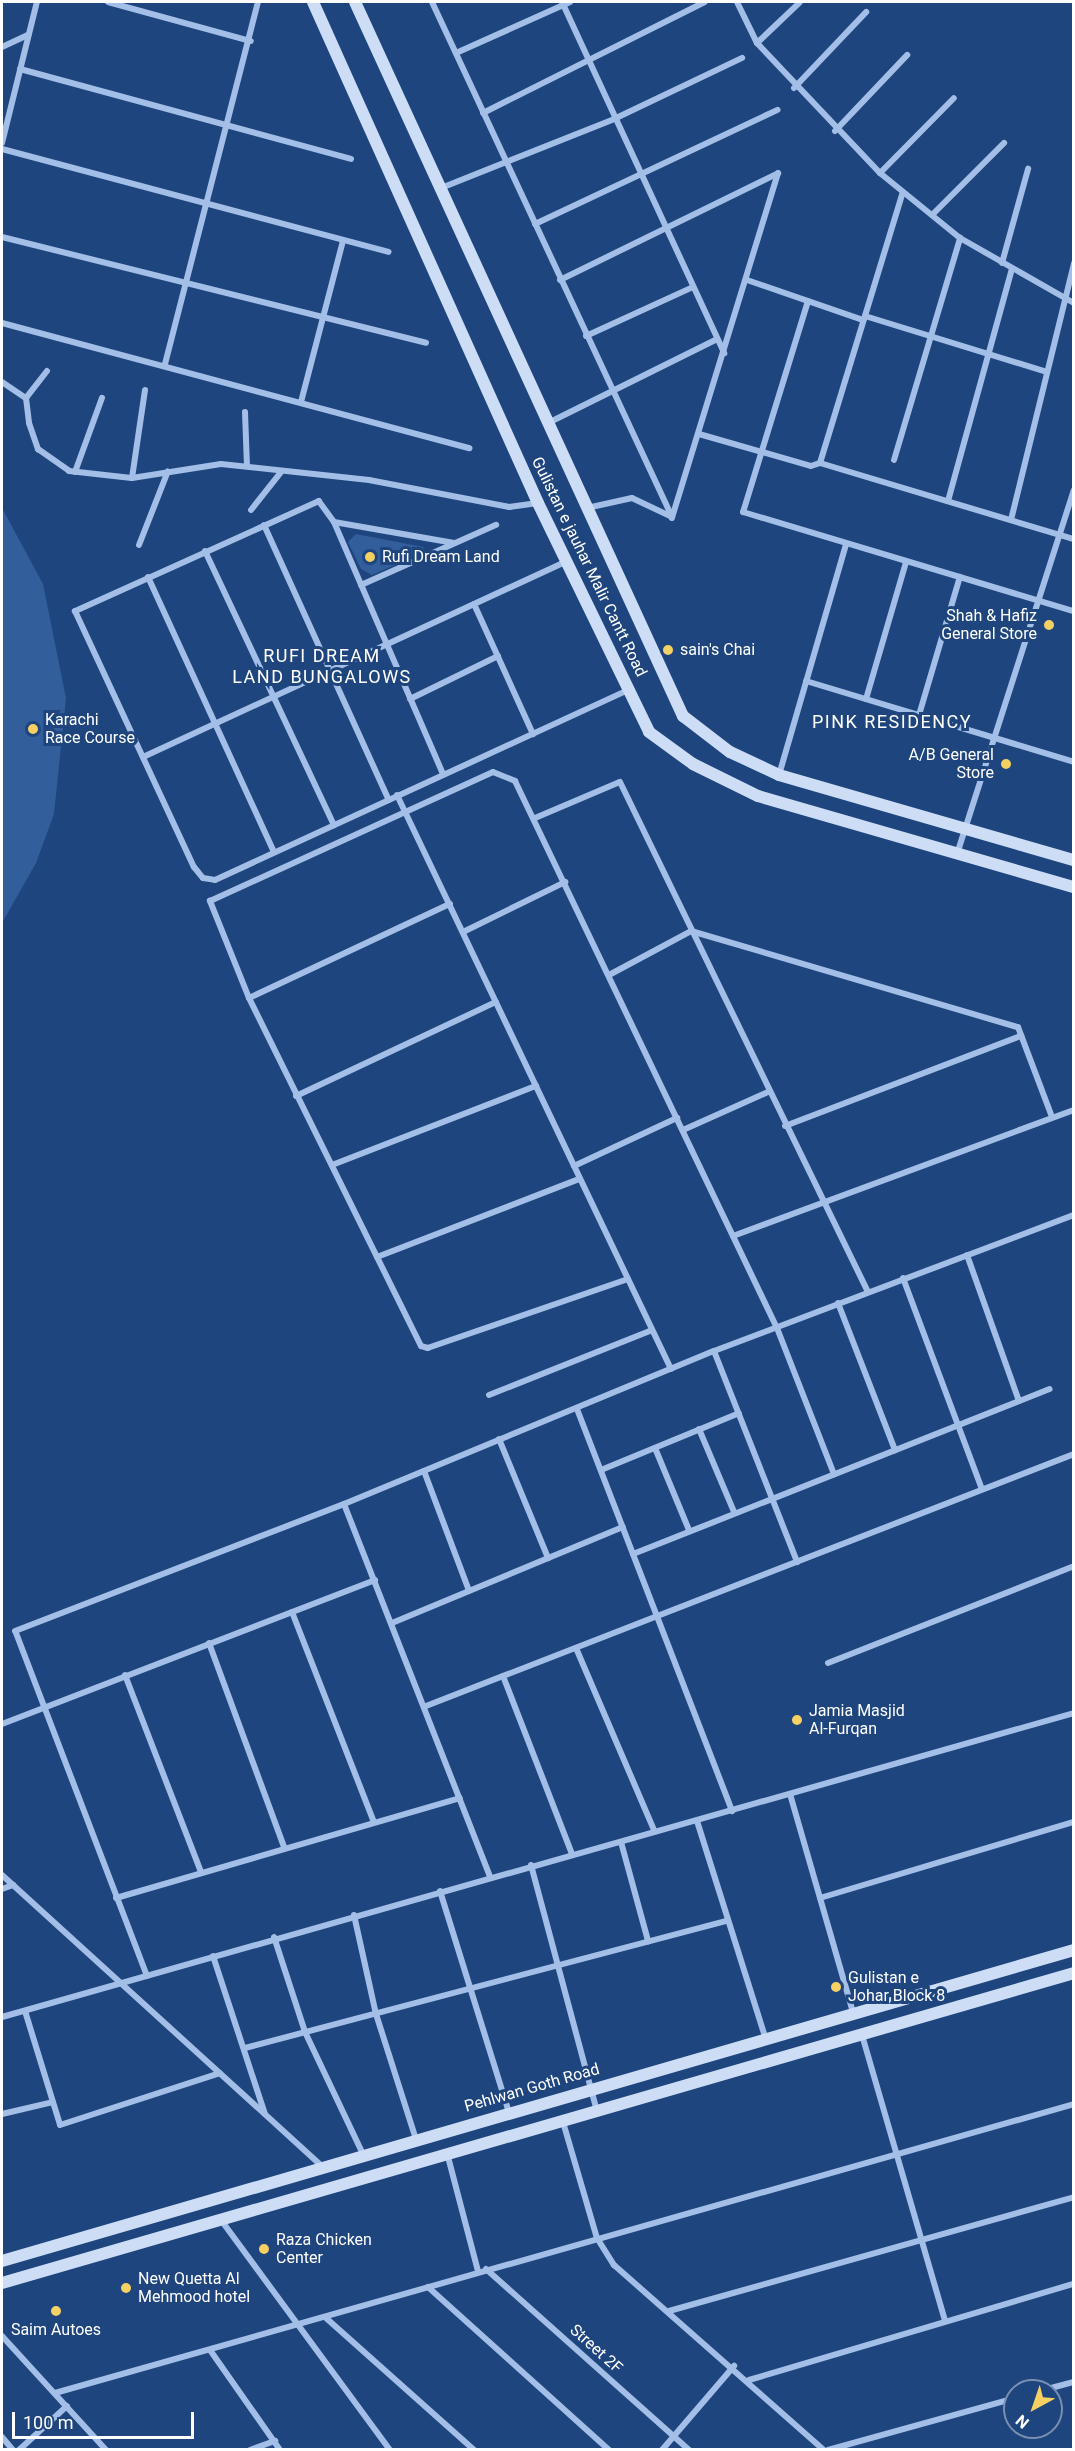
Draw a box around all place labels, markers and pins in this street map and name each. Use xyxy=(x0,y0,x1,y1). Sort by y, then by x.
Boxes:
place label: Rufi Dream Land xyxy=(382,547,500,567)
marker: Rufi Dream Land xyxy=(363,550,377,564)
place label: Shah & Hafiz General Store xyxy=(941,606,1037,644)
marker: Shah & Hafiz General Store xyxy=(1042,618,1056,632)
place label: sain's Chai xyxy=(680,640,755,660)
marker: sain's Chai xyxy=(661,643,675,657)
place label: Karachi Race Course xyxy=(45,710,135,748)
marker: Karachi Race Course xyxy=(26,722,40,736)
place label: A/B General Store xyxy=(909,745,994,783)
marker: A/B General Store xyxy=(999,757,1013,771)
place label: Jamia Masjid Al-Furqan xyxy=(809,1701,905,1739)
marker: Jamia Masjid Al-Furqan xyxy=(790,1713,804,1727)
place label: Gulistan e Johar Block 8 xyxy=(848,1968,945,2006)
marker: Gulistan e Johar Block 8 xyxy=(829,1980,843,1994)
place label: Raza Chicken Center xyxy=(276,2230,372,2268)
marker: Raza Chicken Center xyxy=(257,2242,271,2256)
place label: New Quetta Al Mehmood hotel xyxy=(138,2269,250,2307)
marker: New Quetta Al Mehmood hotel xyxy=(119,2281,133,2295)
marker: Saim Autoes xyxy=(49,2304,63,2318)
place label: Saim Autoes xyxy=(11,2320,101,2340)

